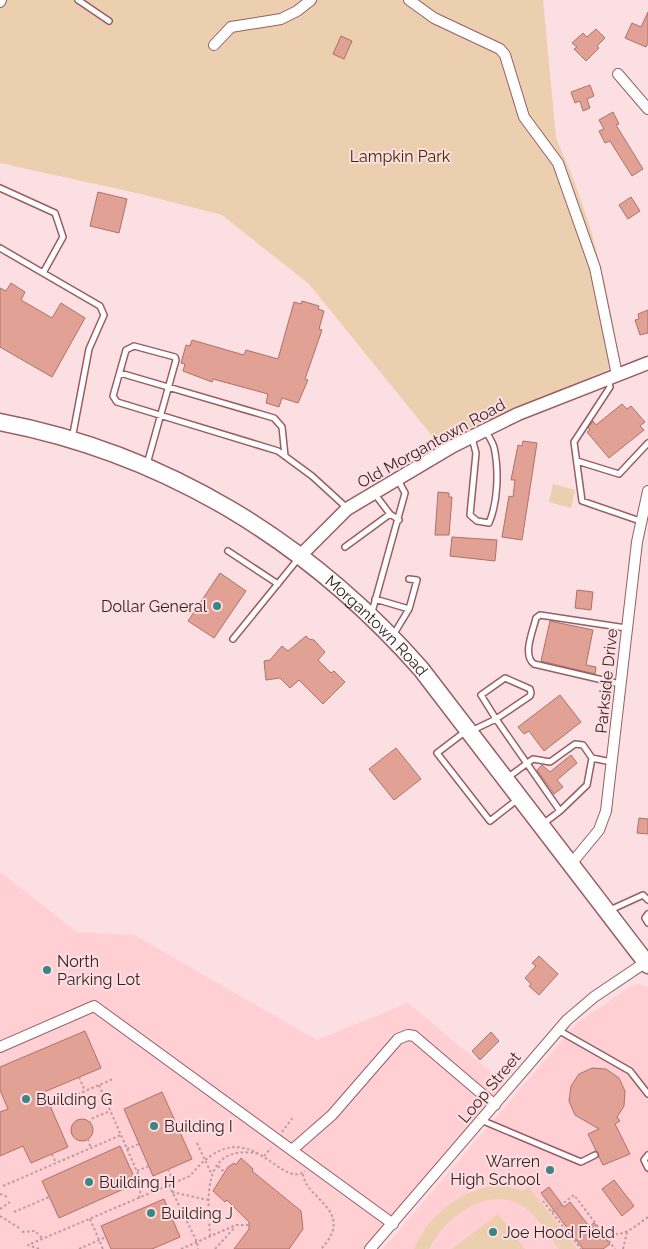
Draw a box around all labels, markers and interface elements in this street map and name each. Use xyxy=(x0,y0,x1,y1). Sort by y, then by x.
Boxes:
park label: Lampkin Park xyxy=(350,147,451,166)
street label: Old Morgantown Road xyxy=(354,395,509,492)
street label: Morgantown Road xyxy=(321,571,432,680)
place label: Dollar General xyxy=(101,597,208,616)
marker: Dollar General xyxy=(211,600,223,612)
street label: Parkside Drive xyxy=(592,628,621,735)
place label: North Parking Lot xyxy=(57,952,141,989)
marker: North Parking Lot xyxy=(41,964,53,976)
street label: Loop Street xyxy=(454,1048,525,1127)
place label: Building G xyxy=(36,1090,112,1109)
marker: Building G xyxy=(20,1093,32,1105)
place label: Building I xyxy=(164,1117,233,1136)
marker: Building I xyxy=(148,1120,160,1132)
place label: Warren High School xyxy=(450,1152,541,1189)
marker: Warren High School xyxy=(544,1164,556,1176)
place label: Building H xyxy=(99,1173,176,1192)
marker: Building H xyxy=(83,1176,95,1188)
place label: Building J xyxy=(161,1204,233,1223)
marker: Building J xyxy=(145,1207,157,1219)
place label: Joe Hood Field xyxy=(503,1223,615,1242)
marker: Joe Hood Field xyxy=(487,1226,499,1238)

